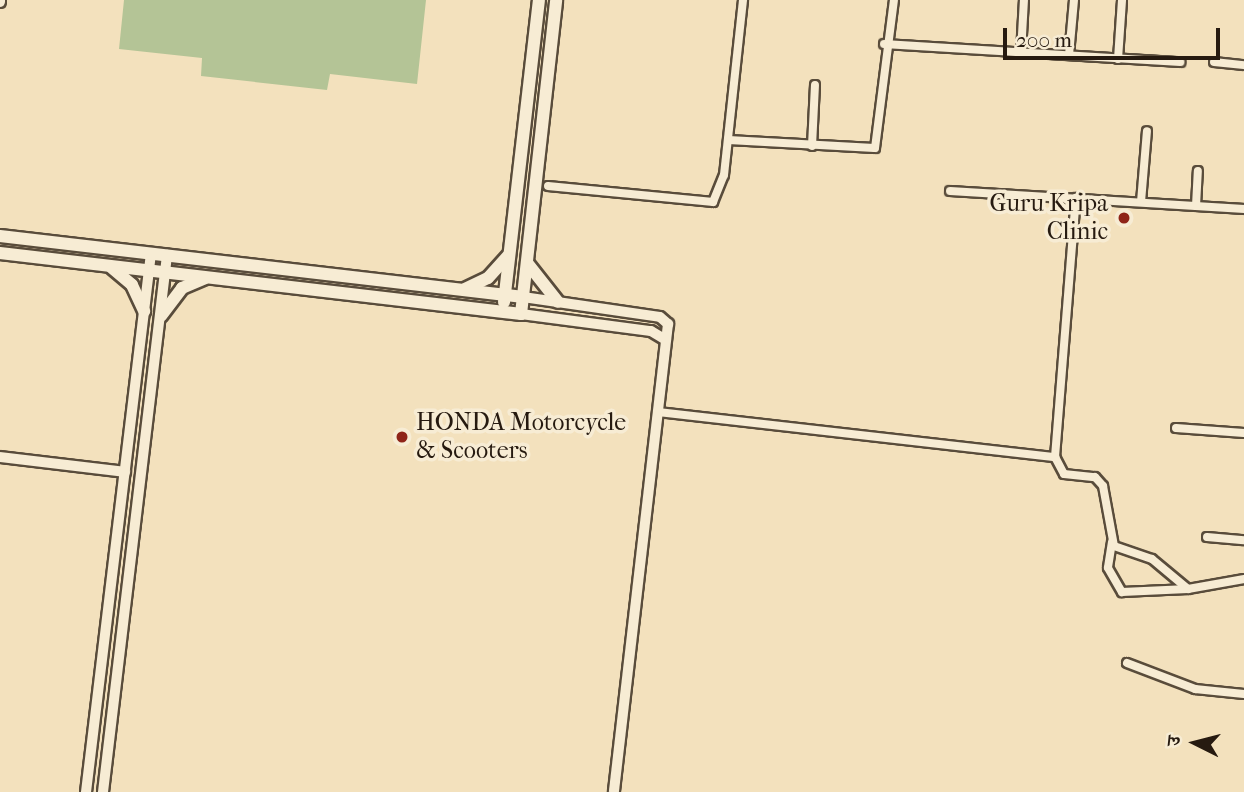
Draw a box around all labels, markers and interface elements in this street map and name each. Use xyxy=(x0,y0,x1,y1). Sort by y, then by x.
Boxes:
scale bar xyxy=(1006,14,1223,58)
text: 200 m xyxy=(1016,28,1072,52)
place label: Guru Kripa Clinic xyxy=(990,190,1108,246)
marker: Guru Kripa Clinic xyxy=(1114,208,1134,228)
place label: HONDA Motorcycle & Scooters xyxy=(416,409,626,465)
marker: HONDA Motorcycle & Scooters xyxy=(394,429,410,445)
north arrow xyxy=(1160,708,1230,778)
text: उ xyxy=(1163,735,1186,747)

